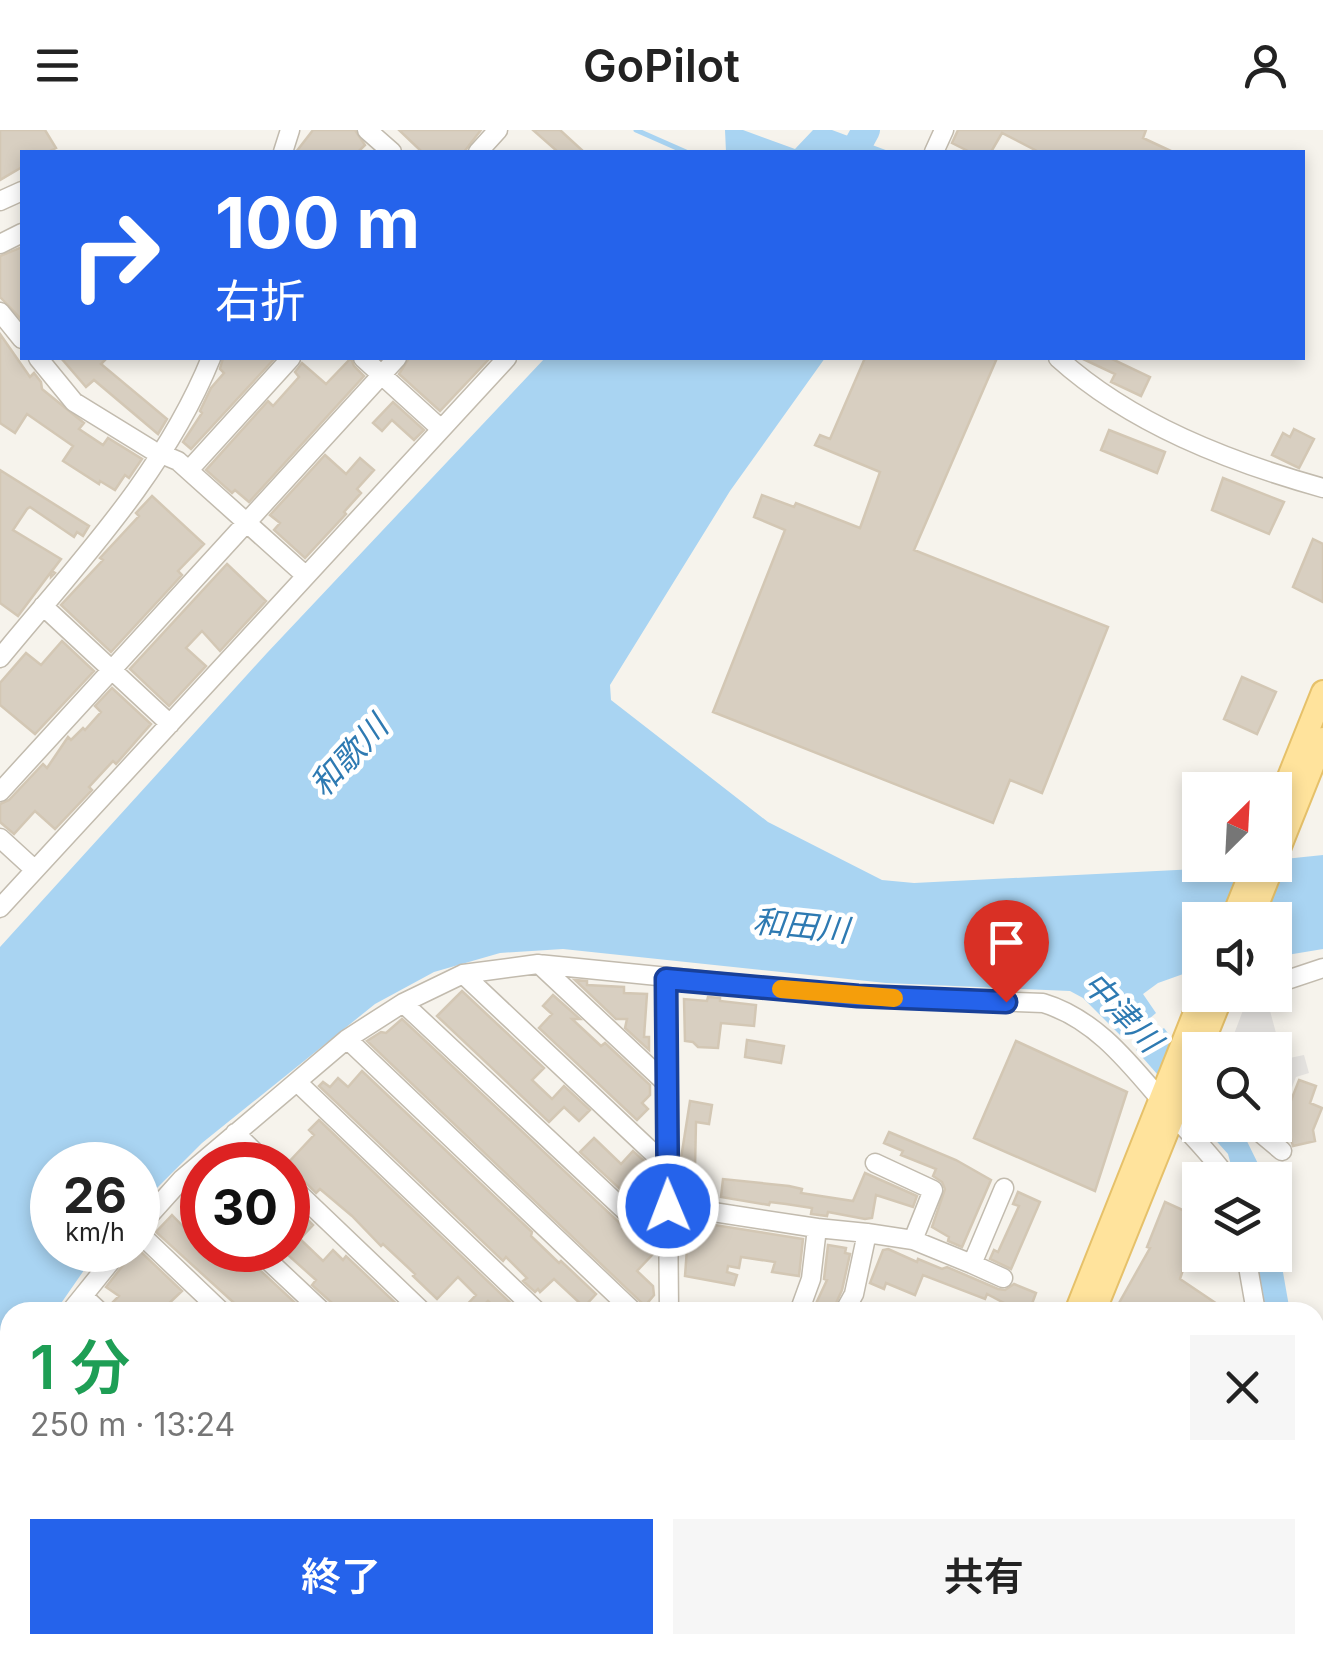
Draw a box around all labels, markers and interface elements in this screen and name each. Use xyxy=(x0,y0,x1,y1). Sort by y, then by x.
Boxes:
icon: menu xyxy=(30,38,85,93)
text: GoPilot xyxy=(583,38,740,93)
icon: person xyxy=(1238,38,1293,93)
text: 100 m xyxy=(215,180,420,265)
icon: right xyxy=(50,190,180,320)
text: 右折 xyxy=(215,273,305,328)
water label: 和歌川 xyxy=(302,705,398,804)
north arrow xyxy=(1182,772,1292,882)
map controls xyxy=(1182,772,1292,1272)
pin xyxy=(964,900,1049,1003)
water label: 和田川 xyxy=(751,901,854,950)
button: sound xyxy=(1182,902,1292,1012)
icon: arrive xyxy=(979,915,1034,970)
water label: 中津川 xyxy=(1075,964,1172,1062)
button: search xyxy=(1182,1032,1292,1142)
speed limit sign: 30 xyxy=(180,1142,310,1272)
position arrow xyxy=(616,1154,720,1258)
button: layers xyxy=(1182,1162,1292,1272)
text: 26 xyxy=(63,1165,127,1225)
text: km/h xyxy=(65,1217,125,1247)
text: 1 分 xyxy=(30,1331,131,1403)
button: close xyxy=(1190,1335,1295,1440)
text: 250 m · 13:24 xyxy=(30,1405,235,1444)
button: 終了 xyxy=(30,1519,653,1634)
button: 共有 xyxy=(673,1519,1295,1634)

